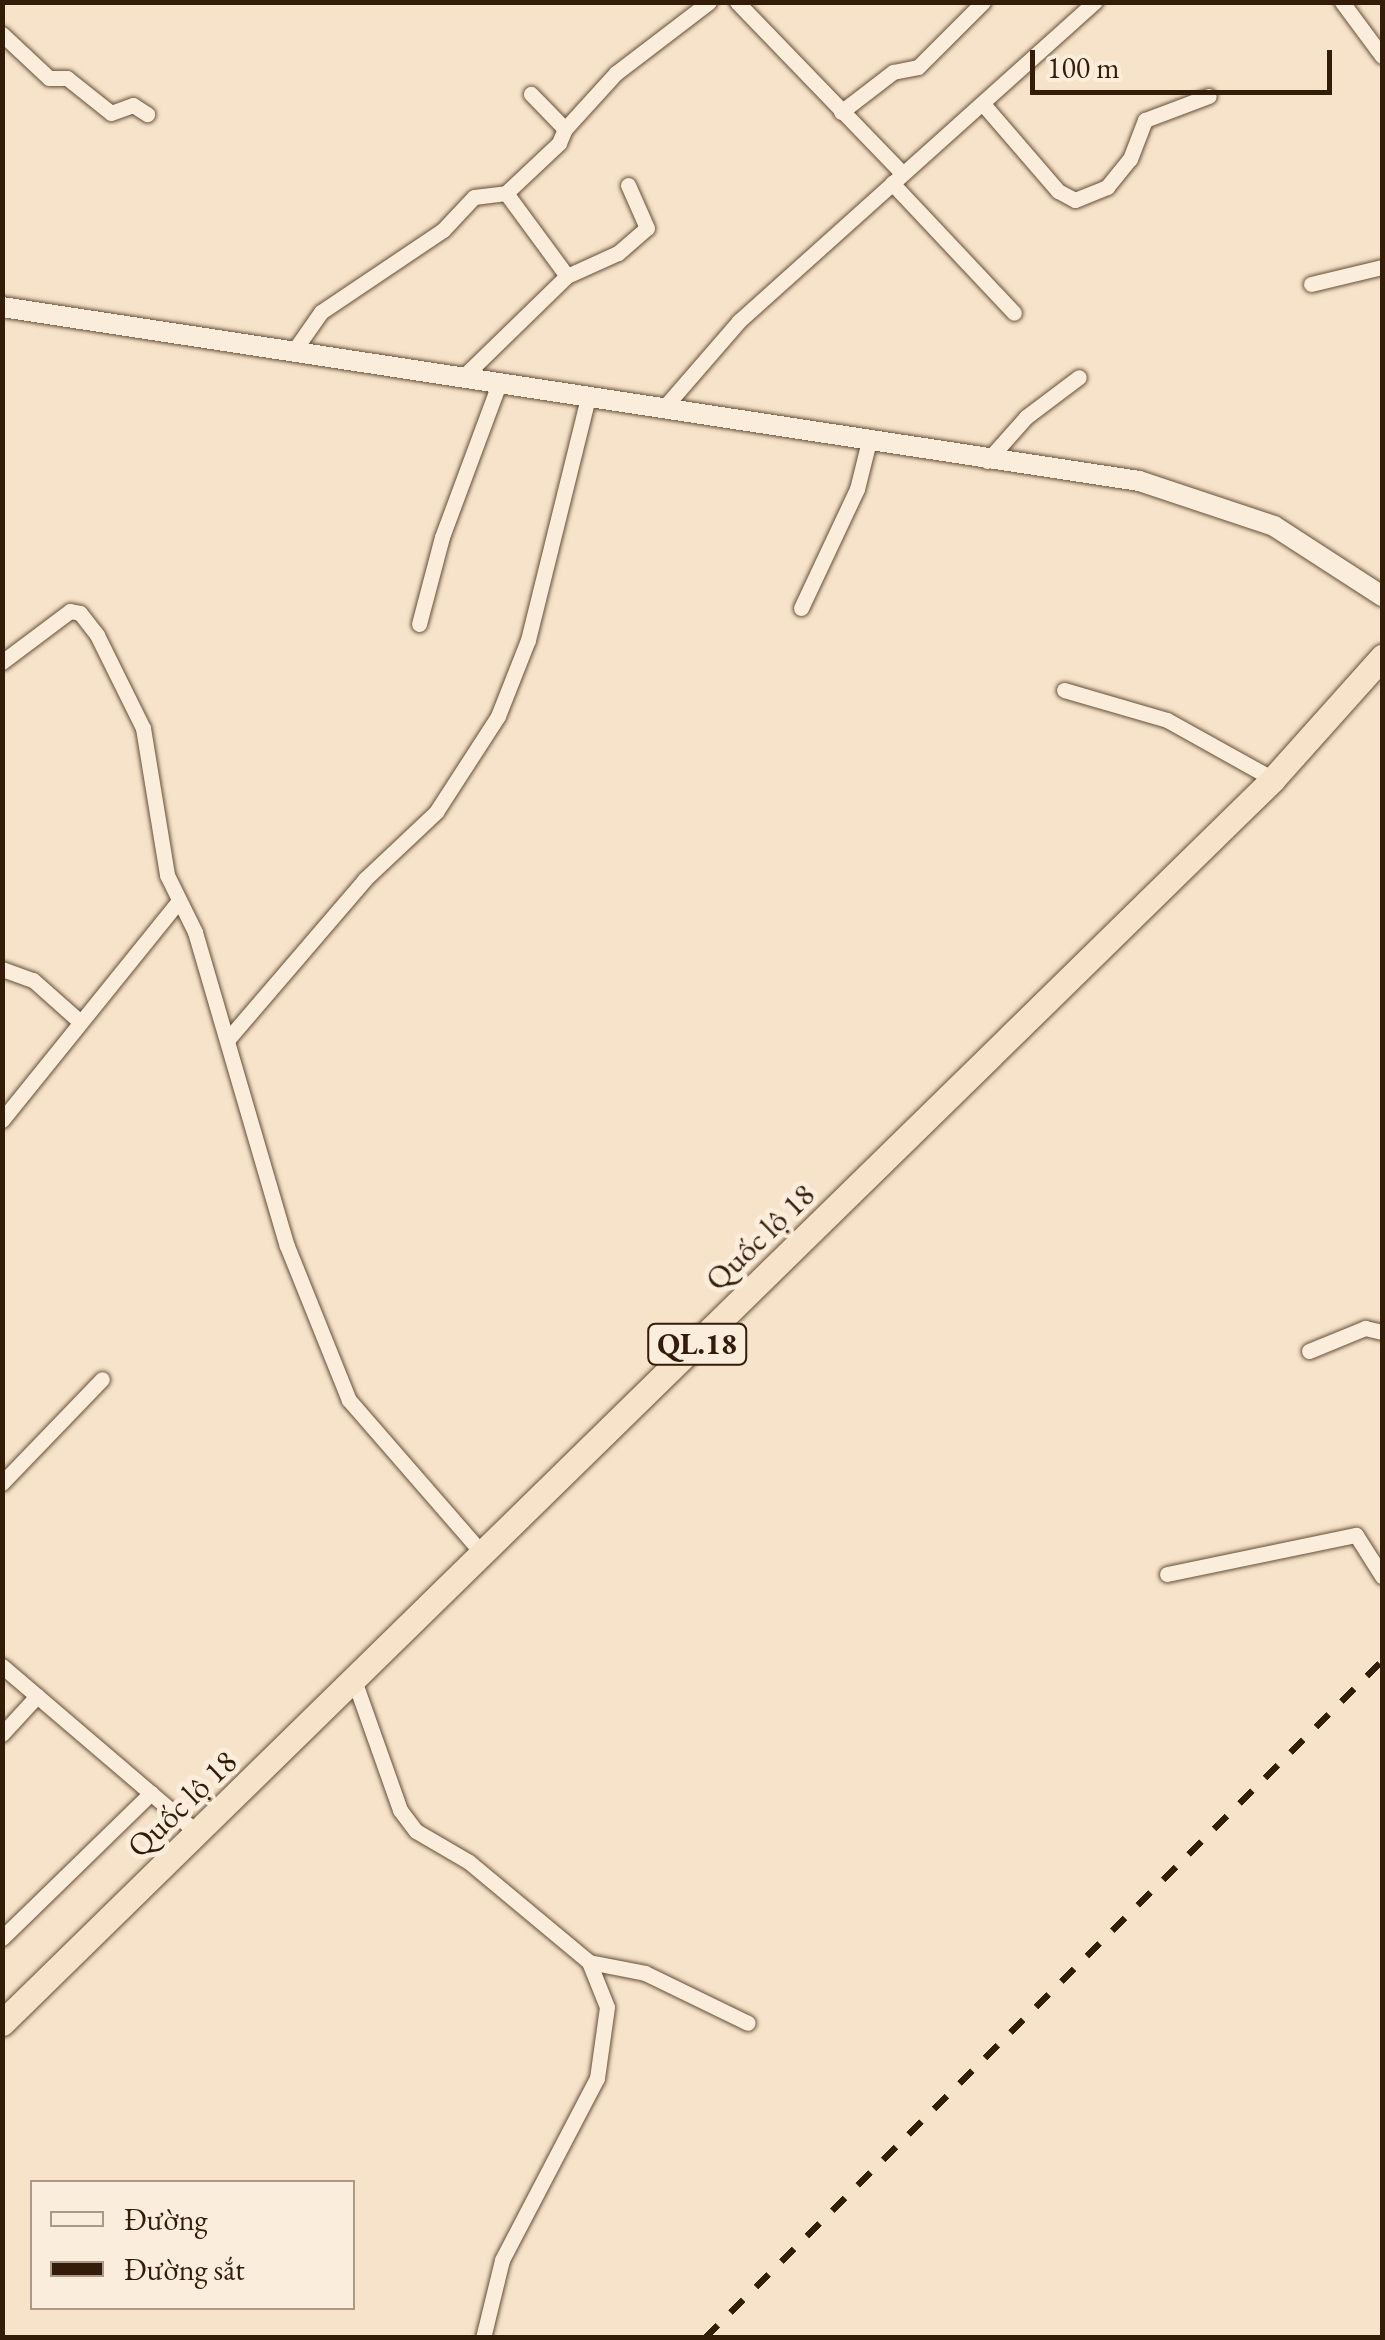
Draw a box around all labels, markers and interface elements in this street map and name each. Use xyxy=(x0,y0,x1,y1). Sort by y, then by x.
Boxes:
scale bar xyxy=(1035,30,1338,92)
text: 100 m xyxy=(1047,48,1120,87)
street label: Quốc lộ 18 xyxy=(697,1176,823,1298)
road number: QL.18 xyxy=(647,1319,747,1369)
street label: Quốc lộ 18 xyxy=(119,1743,245,1865)
legend xyxy=(30,2180,355,2310)
text: Đường xyxy=(124,2200,208,2239)
text: Đường sắt xyxy=(124,2250,245,2289)

